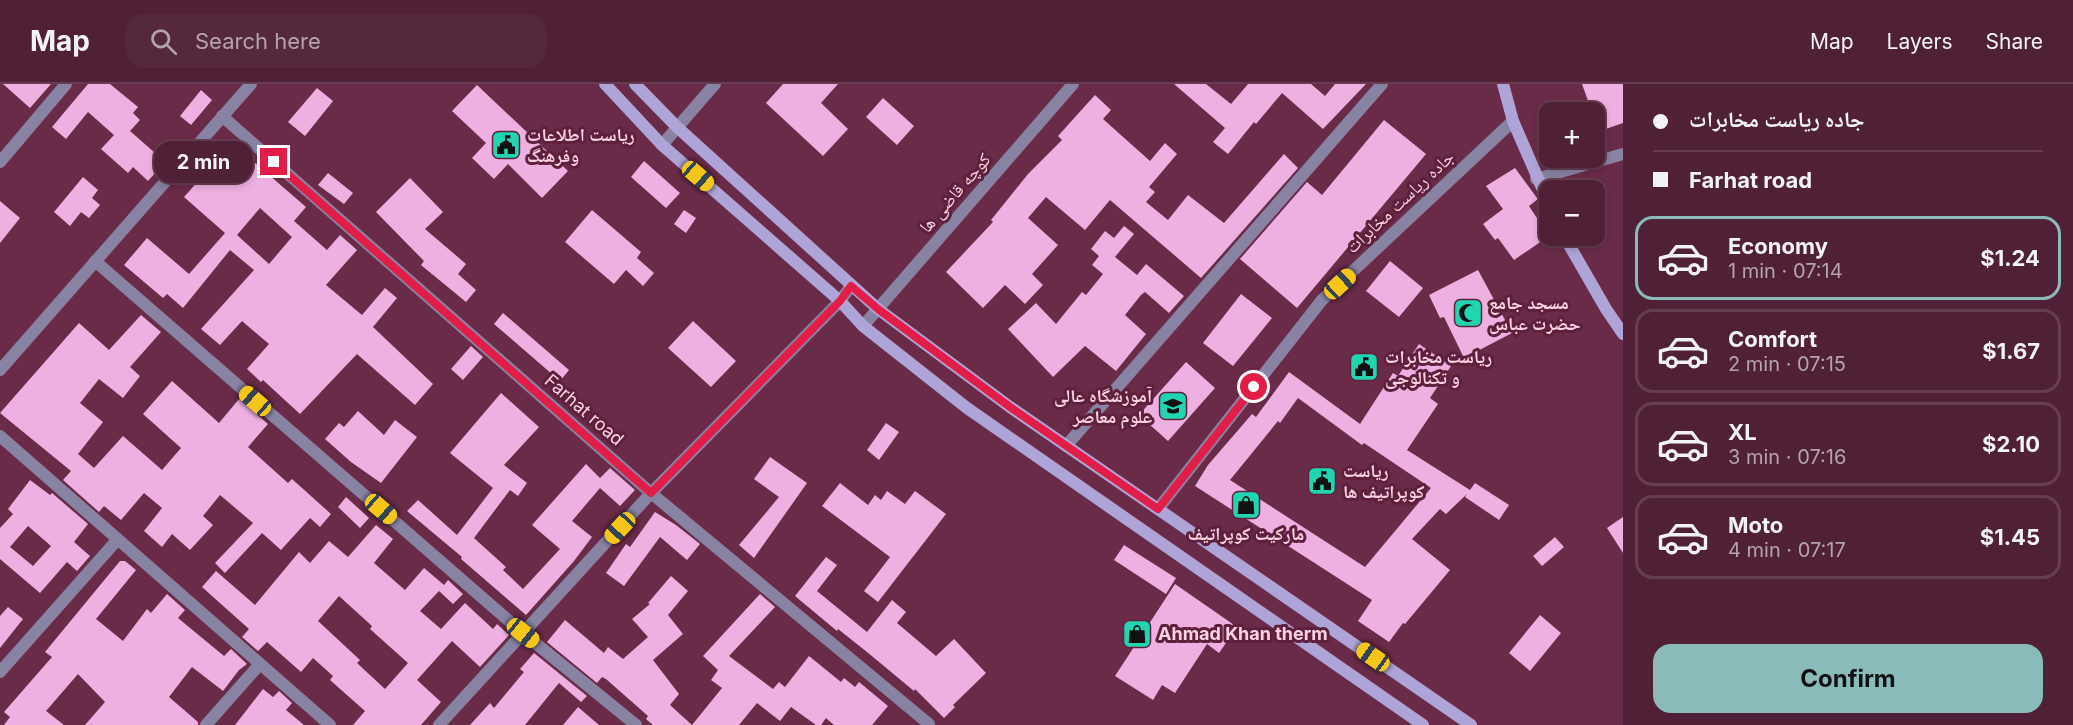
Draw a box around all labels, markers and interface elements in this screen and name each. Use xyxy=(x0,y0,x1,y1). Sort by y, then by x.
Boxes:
search box xyxy=(126,14,546,68)
text: Map xyxy=(30,24,90,58)
icon: search xyxy=(147,25,180,58)
text: Search here xyxy=(195,28,321,54)
text: Map xyxy=(1810,29,1854,54)
text: Layers xyxy=(1887,29,1953,54)
text: Share xyxy=(1986,29,2043,54)
map controls xyxy=(1539,102,1605,246)
button: + xyxy=(1539,102,1605,168)
text: جاده ریاست مخابرات xyxy=(1689,106,1864,132)
place label: ریاست اطلاعات وفرهنگ xyxy=(527,124,635,166)
public building icon: ریاست اطلاعات وفرهنگ xyxy=(490,129,522,161)
callout: 2 min xyxy=(154,141,253,183)
street label: جاده ریاست مخابرات xyxy=(1341,146,1459,258)
route end xyxy=(260,148,287,175)
street label: کوچه قاضی ها xyxy=(915,148,996,237)
text: 2 min xyxy=(177,150,230,174)
car xyxy=(679,157,717,195)
text: Farhat road xyxy=(1689,167,1812,193)
button: − xyxy=(1539,180,1605,246)
icon: car xyxy=(1656,231,1710,285)
text: Economy xyxy=(1728,233,1828,259)
text: $1.24 xyxy=(1980,245,2040,271)
text: 1 min · 07:14 xyxy=(1728,259,1843,283)
car xyxy=(1321,265,1359,303)
place label: مسجد جامع حضرت عباس xyxy=(1489,292,1581,335)
mosque icon: مسجد جامع حضرت عباس xyxy=(1452,297,1484,329)
icon: car xyxy=(1656,324,1710,378)
text: Comfort xyxy=(1728,326,1817,352)
text: $1.67 xyxy=(1982,338,2040,364)
place label: ریاست مخابرات و تکنالوجی xyxy=(1385,346,1492,389)
public building icon: ریاست مخابرات و تکنالوجی xyxy=(1348,351,1380,383)
text: 2 min · 07:15 xyxy=(1728,352,1846,376)
street label: Farhat road xyxy=(541,370,628,450)
route start xyxy=(1240,373,1267,400)
car xyxy=(236,382,274,420)
place label: آموزشگاه عالی علوم معاصر xyxy=(1054,385,1152,429)
school or university icon: آموزشگاه عالی علوم معاصر xyxy=(1157,390,1189,422)
icon: car xyxy=(1656,417,1710,471)
text: XL xyxy=(1728,419,1757,445)
text: $2.10 xyxy=(1982,431,2040,457)
text: 3 min · 07:16 xyxy=(1728,445,1846,469)
place label: ریاست کوپراتیف ها xyxy=(1343,460,1425,503)
public building icon: ریاست کوپراتیف ها xyxy=(1306,465,1338,497)
shop icon: مارکیت کوپراتیف xyxy=(1230,489,1262,521)
car xyxy=(362,490,400,528)
car xyxy=(601,509,639,547)
icon: car xyxy=(1656,510,1710,564)
text: Moto xyxy=(1728,512,1783,538)
place label: مارکیت کوپراتیف xyxy=(1188,523,1304,545)
text: $1.45 xyxy=(1980,524,2040,550)
text: 4 min · 07:17 xyxy=(1728,538,1846,562)
car xyxy=(503,615,543,651)
shop icon: Ahmad Khan therm xyxy=(1121,618,1153,650)
place label: Ahmad Khan therm xyxy=(1158,623,1328,644)
car xyxy=(1353,639,1393,675)
button: Confirm xyxy=(1653,644,2043,713)

